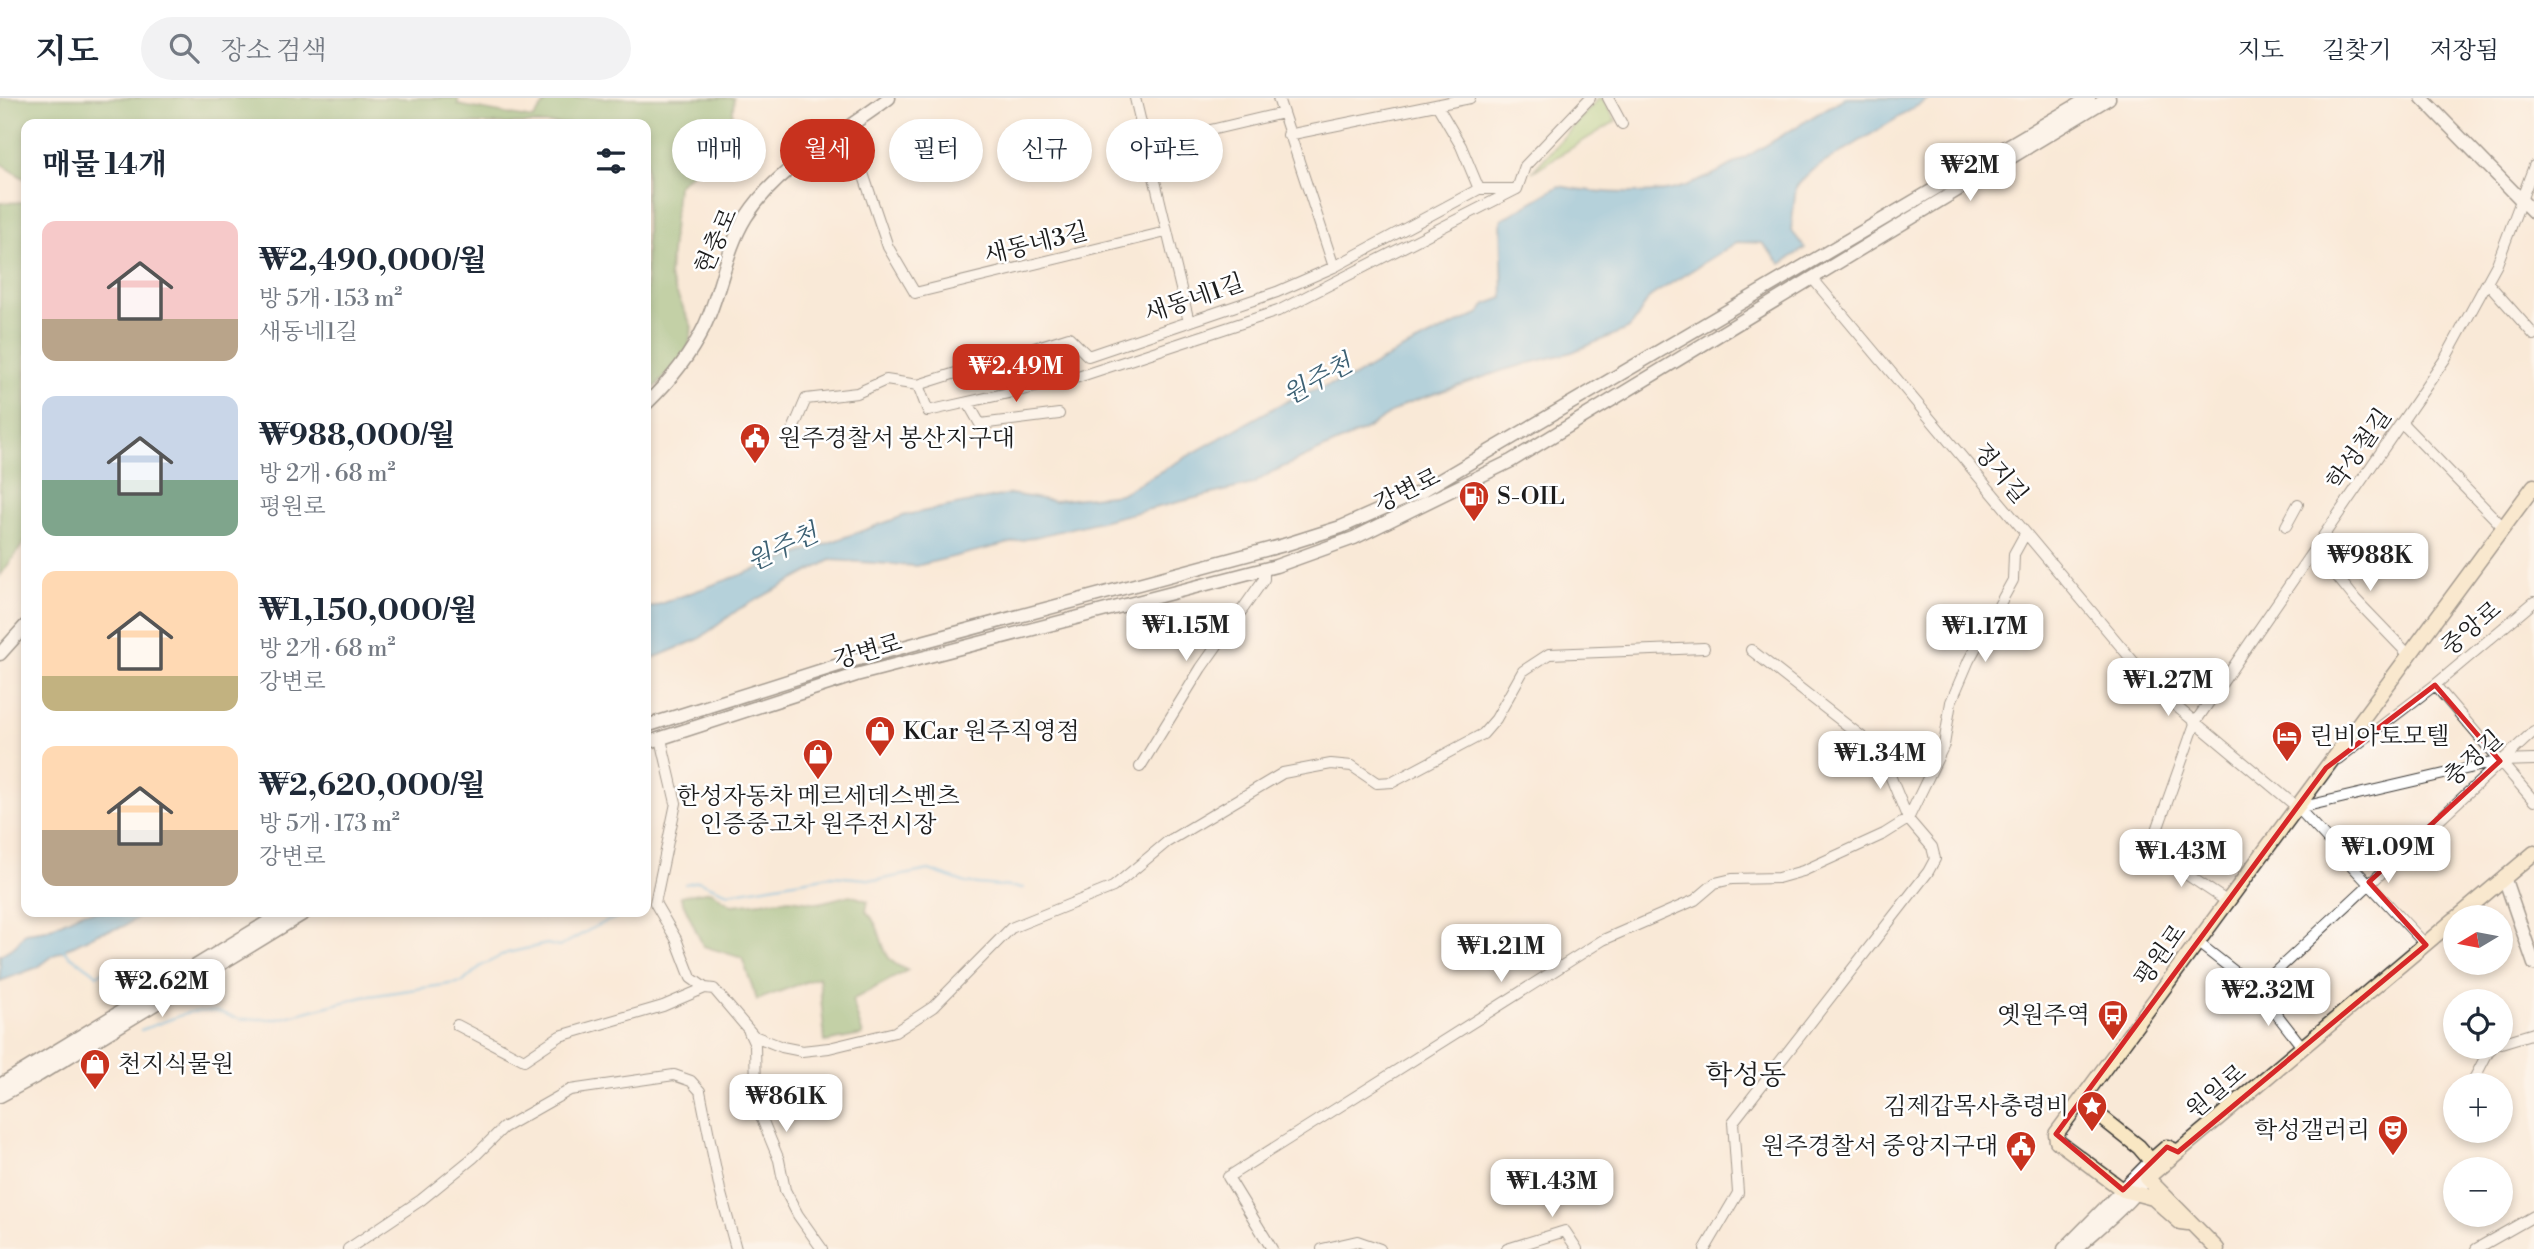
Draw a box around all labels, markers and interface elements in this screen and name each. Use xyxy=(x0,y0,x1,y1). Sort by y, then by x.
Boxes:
search box xyxy=(141,17,631,80)
icon: search xyxy=(165,29,203,67)
text: 지도 xyxy=(35,32,99,73)
text: 장소 검색 xyxy=(221,35,327,67)
text: 지도 xyxy=(2238,36,2284,66)
text: 길찾기 xyxy=(2322,36,2391,66)
text: 저장됨 xyxy=(2429,36,2499,66)
chip: 매매 xyxy=(672,119,766,182)
chip: 월세 xyxy=(780,119,875,182)
chip: 필터 xyxy=(889,119,983,182)
chip: 신규 xyxy=(997,119,1092,182)
chip: 아파트 xyxy=(1106,119,1223,182)
icon: filters xyxy=(592,142,630,180)
pin: ₩2M xyxy=(1936,144,2004,203)
text: 매물 14개 xyxy=(42,146,167,184)
text: ₩2M xyxy=(1941,152,1999,180)
street label: 현충로 xyxy=(689,204,745,279)
street label: 새동네3길 xyxy=(981,217,1091,271)
text: ₩2,490,000/월 xyxy=(259,242,487,280)
icon: home xyxy=(98,249,182,333)
street label: 새동네1길 xyxy=(1141,268,1248,330)
text: 방 5개 · 153 m² xyxy=(259,285,402,313)
text: 새동네1길 xyxy=(259,318,358,346)
pin: ₩2.49M xyxy=(959,344,1073,404)
water label: 원주천 xyxy=(1277,347,1360,412)
text: ₩2.49M xyxy=(969,353,1063,381)
street label: 학성철길 xyxy=(2321,403,2399,496)
text: ₩988,000/월 xyxy=(259,417,455,455)
public building icon: 원주경찰서 봉산지구대 xyxy=(738,421,772,465)
icon: home xyxy=(98,424,182,508)
place label: 원주경찰서 봉산지구대 xyxy=(778,424,1015,454)
street label: 정지길 xyxy=(1966,437,2034,510)
text: 방 2개 · 68 m² xyxy=(259,460,396,488)
street label: 강변로 xyxy=(1370,462,1445,520)
fuel station icon: S-OIL xyxy=(1457,479,1491,523)
place label: S-OIL xyxy=(1497,482,1565,512)
text: 평원로 xyxy=(259,493,326,521)
water label: 원주천 xyxy=(742,517,825,578)
pin: ₩988K xyxy=(2321,533,2419,593)
text: ₩988K xyxy=(2327,542,2413,570)
text: ₩1,150,000/월 xyxy=(259,592,477,630)
street label: 중앙로 xyxy=(2435,595,2508,663)
icon: home xyxy=(98,599,182,683)
pin: ₩1.15M xyxy=(1129,603,1243,663)
pin: ₩1.17M xyxy=(1928,604,2042,664)
text: ₩1.15M xyxy=(1142,612,1230,640)
text: ₩1.17M xyxy=(1942,613,2028,641)
street label: 강변로 xyxy=(831,628,906,676)
text: 방 2개 · 68 m² xyxy=(259,635,396,663)
pin: ₩1.27M xyxy=(2111,658,2225,718)
text: ₩1.27M xyxy=(2123,667,2213,695)
text: 강변로 xyxy=(259,668,326,696)
shop icon: KCar 원주직영점 xyxy=(863,714,897,758)
place label: KCar 원주직영점 xyxy=(903,717,1080,747)
hotel icon: 린비아토모텔 xyxy=(2270,719,2304,763)
place label: 린비아토모텔 xyxy=(2310,722,2449,752)
street label: 충정길 xyxy=(2438,724,2510,793)
pin: ₩1.34M xyxy=(1823,732,1937,791)
shop icon: 한성자동차 메르세데스벤츠 인증중고차 원주전시장 xyxy=(801,737,835,781)
text: ₩1.34M xyxy=(1834,740,1926,768)
text: ₩2,620,000/월 xyxy=(259,767,486,805)
icon: home xyxy=(98,774,182,858)
place label: 한성자동차 메르세데스벤츠 인증중고차 원주전시장 xyxy=(676,782,960,840)
text: 방 5개 · 173 m² xyxy=(259,810,400,838)
pin: ₩1.09M xyxy=(2331,826,2445,885)
pin: ₩1.43M xyxy=(2124,830,2238,889)
text: ₩1.09M xyxy=(2341,834,2435,862)
text: ₩1.43M xyxy=(2135,838,2227,866)
text: 강변로 xyxy=(259,843,326,871)
north arrow xyxy=(2443,905,2513,975)
map controls xyxy=(2443,905,2513,1227)
street label: 평원로 xyxy=(2128,919,2193,993)
pin: ₩1.21M xyxy=(1444,924,1558,984)
text: ₩1.21M xyxy=(1457,933,1545,961)
pin: ₩2.62M xyxy=(105,960,219,1019)
text: ₩2.62M xyxy=(115,968,209,996)
pin: ₩2.32M xyxy=(2211,968,2325,1028)
text: ₩2.32M xyxy=(2221,977,2315,1005)
button: locate xyxy=(2443,989,2513,1059)
bus stop icon: 옛원주역 xyxy=(2096,998,2130,1042)
place label: 옛원주역 xyxy=(1997,1001,2090,1031)
shop icon: 천지식물원 xyxy=(78,1047,112,1091)
place label: 천지식물원 xyxy=(118,1050,234,1080)
district label: 학성동 xyxy=(1705,1058,1787,1093)
street label: 원일로 xyxy=(2180,1058,2253,1126)
button: + xyxy=(2443,1073,2513,1143)
pin: ₩861K xyxy=(737,1074,835,1134)
text: ₩861K xyxy=(745,1083,827,1111)
place icon: 김제갑목사충령비 xyxy=(2075,1089,2109,1133)
place label: 김제갑목사충령비 xyxy=(1884,1092,2069,1122)
theatre icon: 학성갤러리 xyxy=(2376,1113,2410,1157)
place label: 학성갤러리 xyxy=(2254,1116,2370,1146)
public building icon: 원주경찰서 중앙지구대 xyxy=(2004,1129,2038,1173)
place label: 원주경찰서 중앙지구대 xyxy=(1761,1132,1998,1162)
button: − xyxy=(2443,1157,2513,1227)
pin: ₩1.43M xyxy=(1495,1160,1609,1219)
text: ₩1.43M xyxy=(1506,1168,1598,1196)

